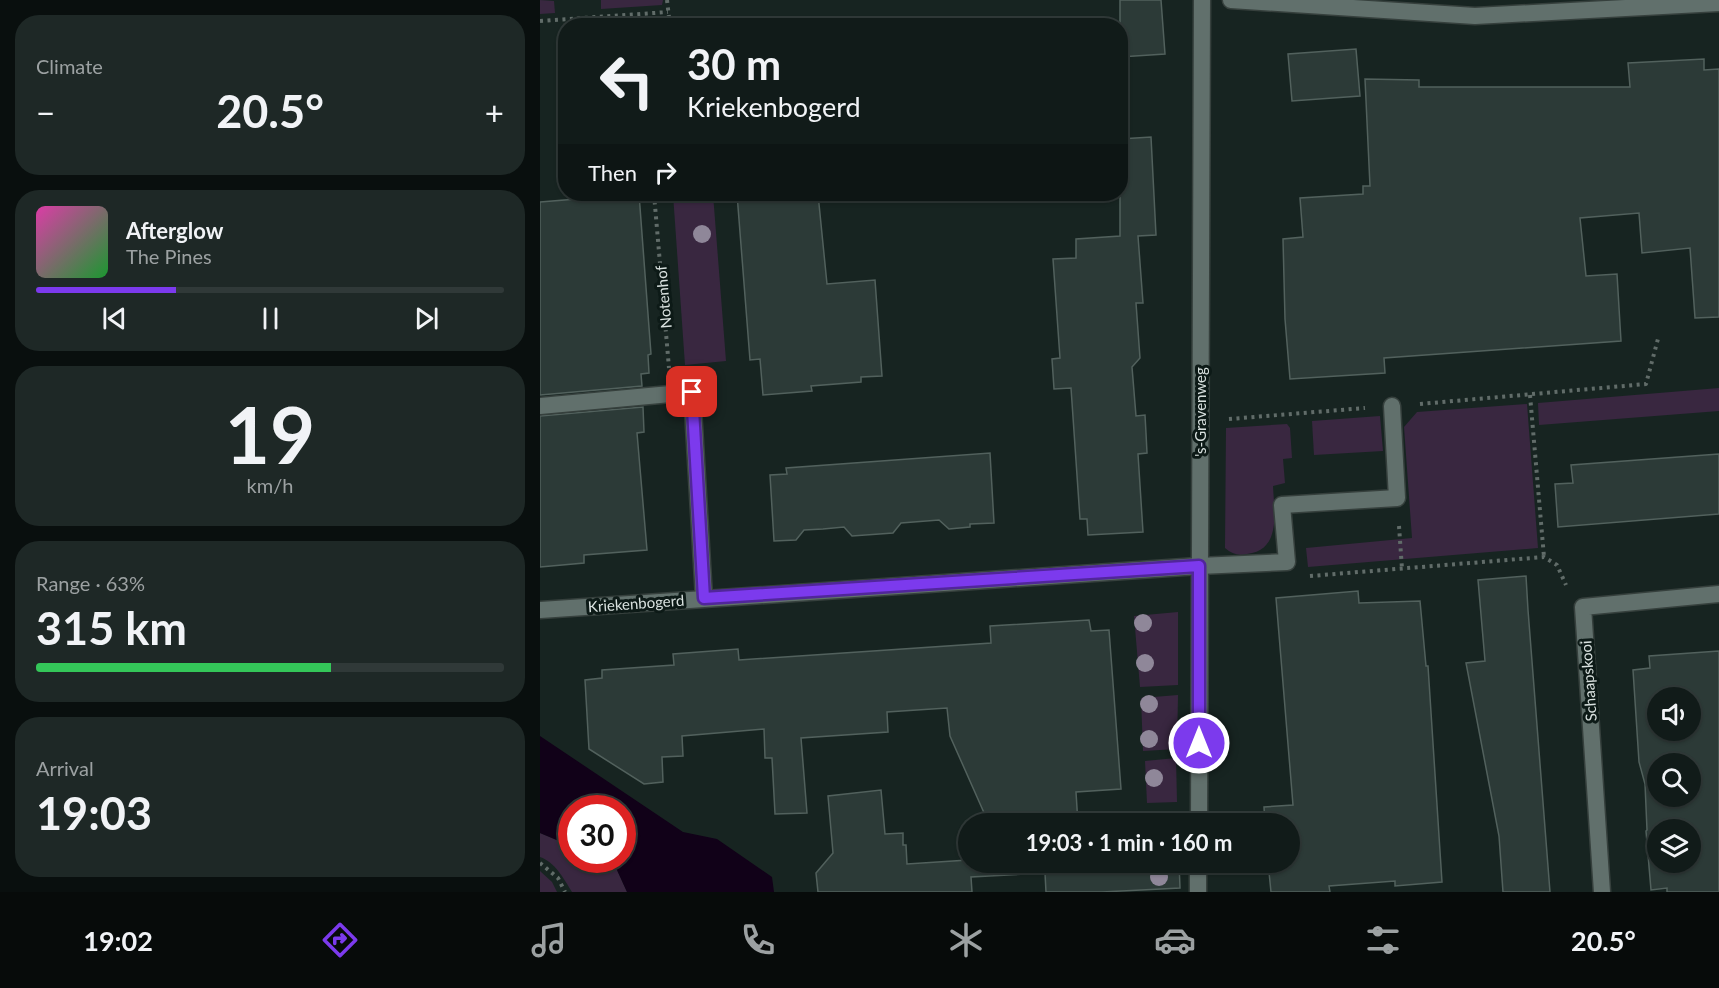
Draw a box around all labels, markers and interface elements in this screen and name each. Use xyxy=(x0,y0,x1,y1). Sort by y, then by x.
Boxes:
text: 30 m xyxy=(687,39,781,89)
icon: left xyxy=(588,42,666,120)
text: Climate xyxy=(36,54,103,78)
text: 20.5° xyxy=(216,84,324,138)
text: Kriekenbogerd xyxy=(687,90,861,123)
text: − xyxy=(36,92,55,132)
text: + xyxy=(485,92,504,132)
icon: right xyxy=(649,156,682,189)
text: Then xyxy=(588,159,637,186)
text: Afterglow xyxy=(126,217,223,244)
text: The Pines xyxy=(126,244,212,268)
street label: Notenhof xyxy=(651,264,675,329)
icon: previous xyxy=(98,302,131,335)
icon: pause xyxy=(254,302,287,335)
icon: next xyxy=(410,302,443,335)
pin xyxy=(666,366,717,417)
street label: 's-Gravenweg xyxy=(1191,367,1209,457)
icon: arrive xyxy=(675,375,708,408)
text: 19 xyxy=(225,387,315,481)
text: km/h xyxy=(247,473,293,497)
text: Range · 63% xyxy=(36,571,145,595)
street label: Kriekenbogerd xyxy=(587,591,685,615)
text: 315 km xyxy=(36,601,187,655)
street label: Schaapskooi xyxy=(1576,640,1600,722)
map controls xyxy=(1647,687,1701,873)
button: sound xyxy=(1647,687,1701,741)
position arrow xyxy=(1167,711,1231,775)
button: search xyxy=(1647,753,1701,807)
text: Arrival xyxy=(36,756,94,780)
text: 19:03 xyxy=(36,786,152,840)
speed limit sign: 30 xyxy=(558,795,636,873)
button: layers xyxy=(1647,819,1701,873)
text: 19:03 · 1 min · 160 m xyxy=(1026,829,1232,856)
icon: directions xyxy=(319,919,361,961)
icon: music xyxy=(528,919,570,961)
icon: phone xyxy=(737,919,779,961)
icon: climate xyxy=(945,919,987,961)
icon: car xyxy=(1154,919,1196,961)
icon: filters xyxy=(1362,919,1404,961)
text: 19:02 xyxy=(83,924,153,957)
text: 20.5° xyxy=(1571,924,1636,957)

